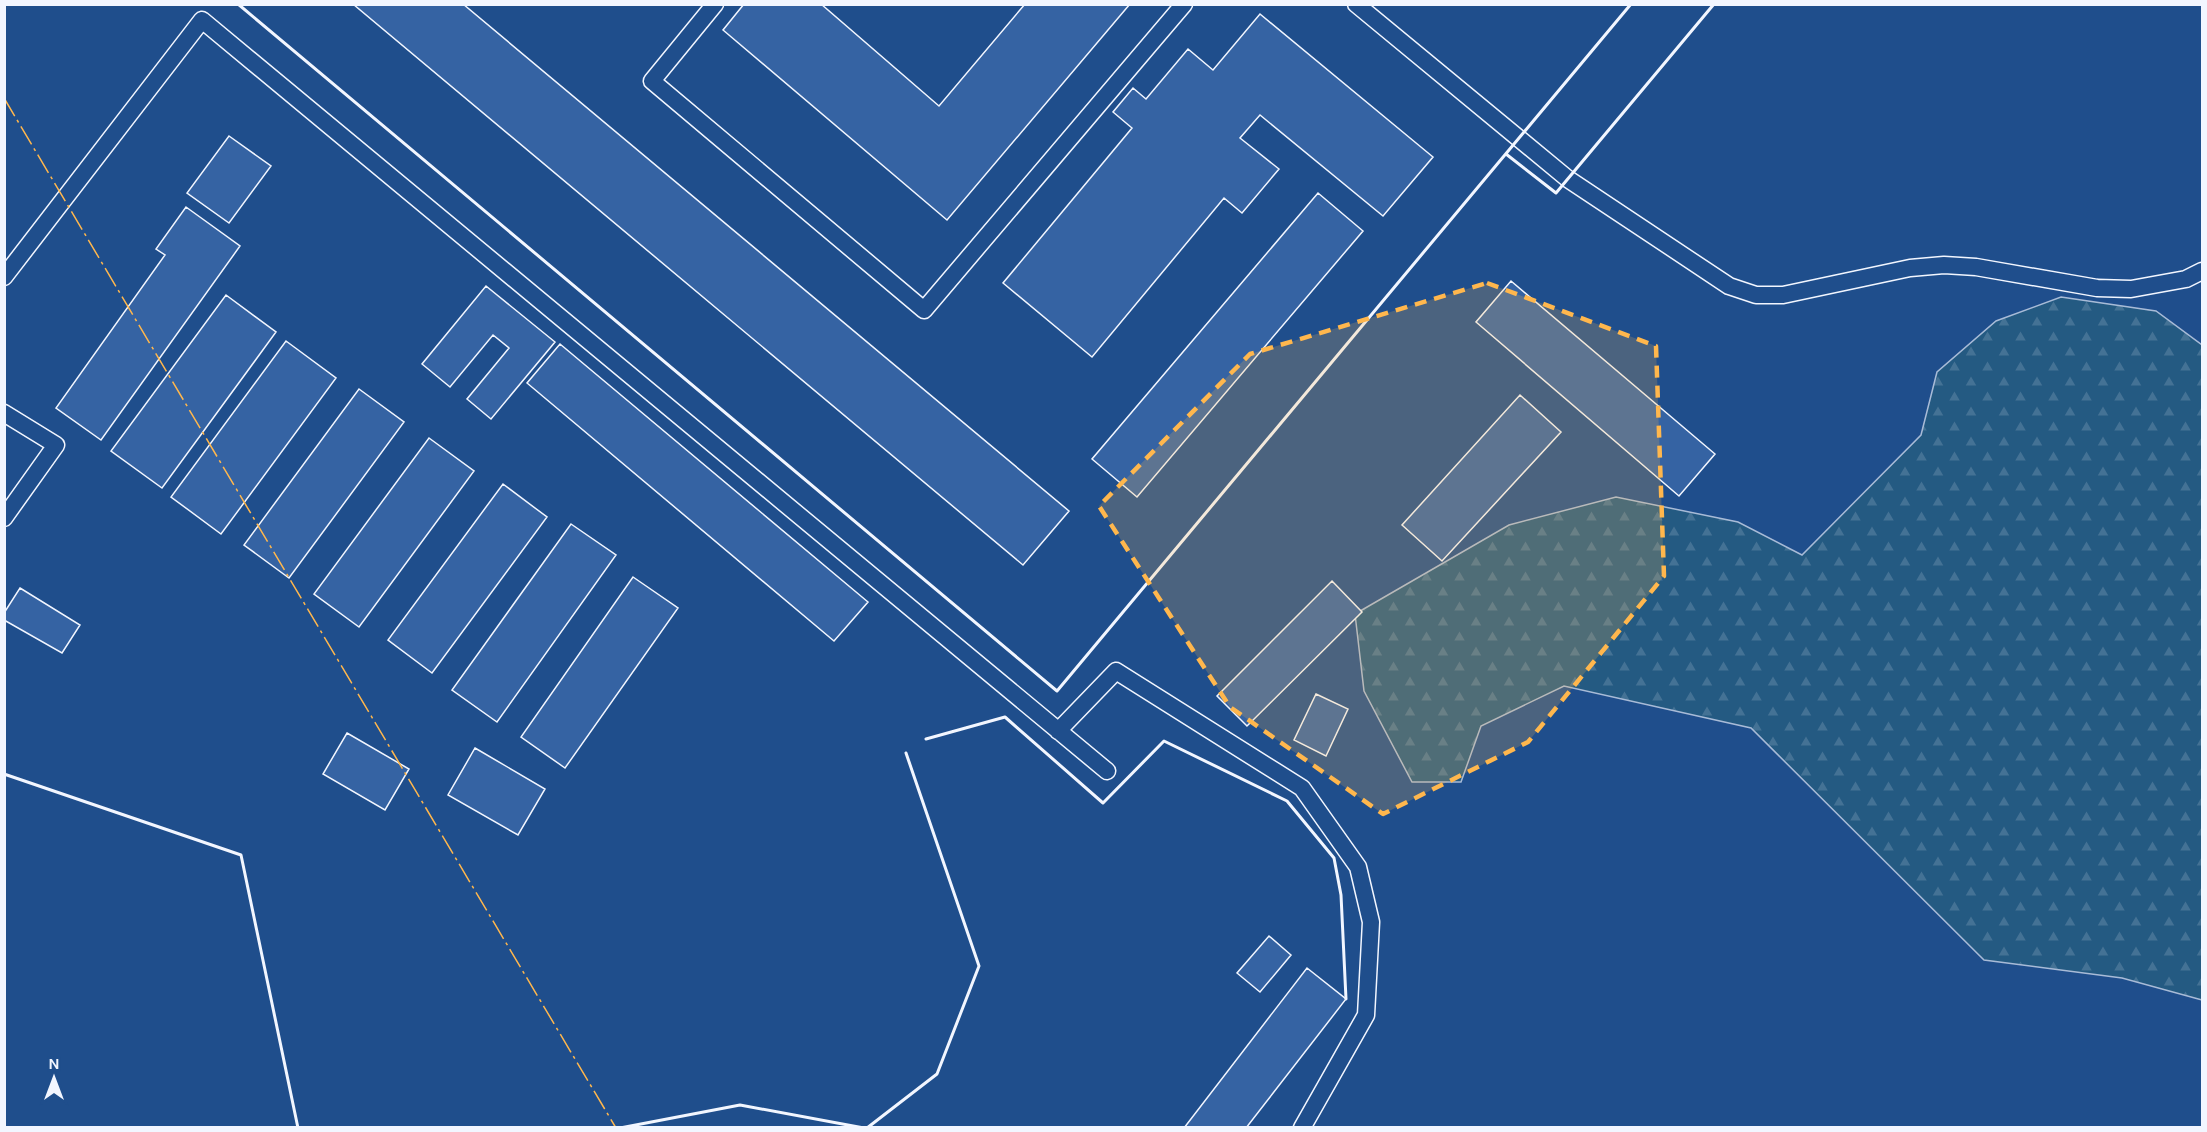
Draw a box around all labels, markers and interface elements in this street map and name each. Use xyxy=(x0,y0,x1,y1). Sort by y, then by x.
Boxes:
north arrow xyxy=(24,1048,84,1108)
text: N xyxy=(48,1054,60,1073)

